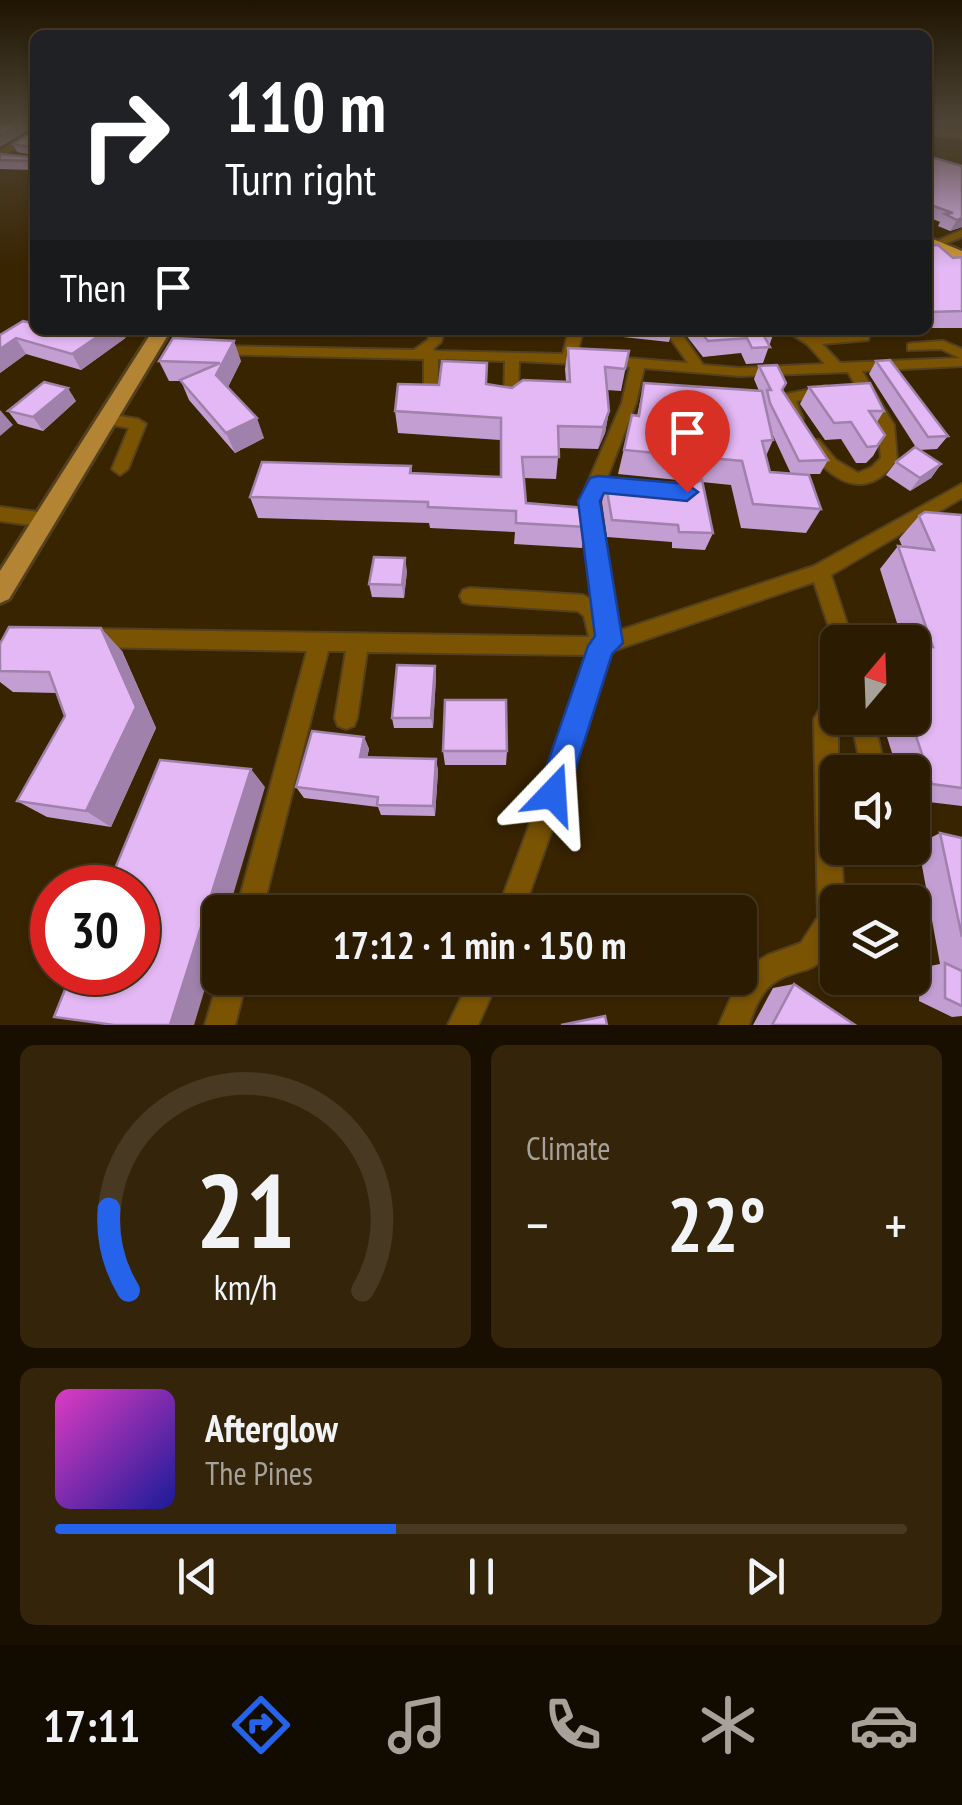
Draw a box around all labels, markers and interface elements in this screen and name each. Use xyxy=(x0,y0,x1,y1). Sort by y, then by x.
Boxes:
text: 110 m xyxy=(225,61,386,151)
icon: right xyxy=(60,70,190,200)
text: Turn right xyxy=(225,149,376,207)
icon: arrive xyxy=(146,260,201,315)
text: Then xyxy=(60,263,126,312)
pin xyxy=(645,390,730,493)
icon: arrive xyxy=(660,405,715,460)
north arrow xyxy=(820,625,930,735)
map controls xyxy=(820,625,930,995)
position arrow xyxy=(501,742,605,846)
button: sound xyxy=(820,755,930,865)
speed limit sign: 30 xyxy=(30,865,160,995)
button: layers xyxy=(820,885,930,995)
text: 17:12 · 1 min · 150 m xyxy=(333,920,626,969)
text: Climate xyxy=(526,1127,610,1169)
text: 21 xyxy=(196,1142,295,1277)
text: 22° xyxy=(667,1176,766,1273)
text: − xyxy=(526,1189,549,1260)
text: + xyxy=(884,1189,907,1260)
text: km/h xyxy=(214,1264,277,1310)
text: Afterglow xyxy=(205,1403,338,1452)
text: The Pines xyxy=(205,1452,313,1494)
icon: previous xyxy=(170,1549,225,1604)
icon: pause xyxy=(454,1549,509,1604)
icon: next xyxy=(738,1549,793,1604)
icon: directions xyxy=(226,1690,296,1760)
icon: music xyxy=(382,1690,452,1760)
icon: phone xyxy=(538,1690,608,1760)
icon: climate xyxy=(693,1690,763,1760)
icon: car xyxy=(849,1690,919,1760)
text: 17:11 xyxy=(43,1696,140,1754)

